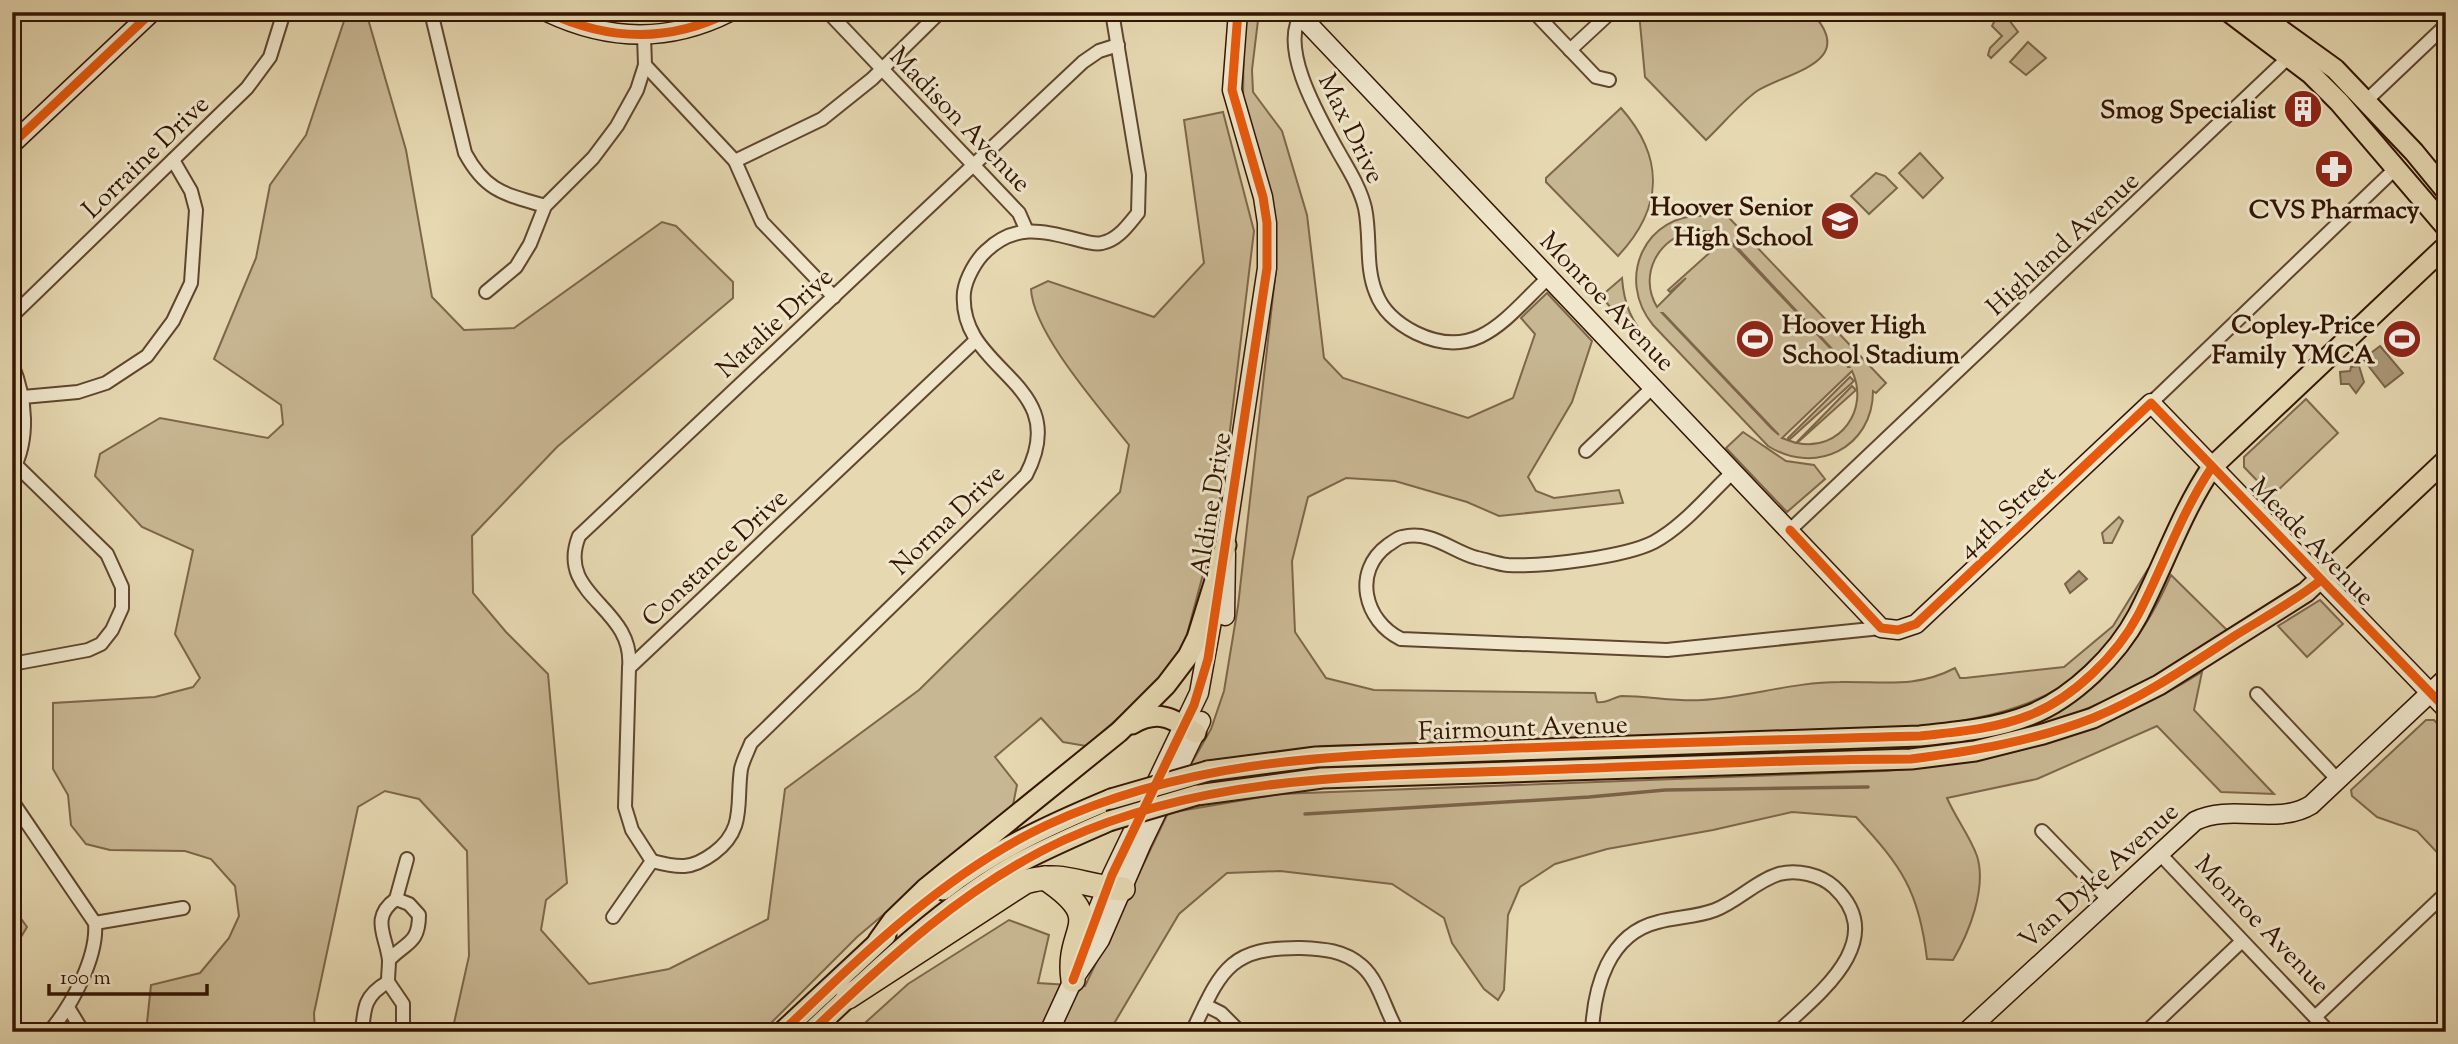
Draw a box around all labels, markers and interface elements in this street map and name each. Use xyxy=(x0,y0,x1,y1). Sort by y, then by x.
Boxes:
street label: Madison Avenue xyxy=(880,40,1038,202)
street label: Max Drive xyxy=(1307,68,1392,190)
street label: Lorraine Drive xyxy=(75,87,219,228)
building icon: Smog Specialist xyxy=(2282,88,2324,130)
place label: Smog Specialist xyxy=(2100,93,2276,130)
pharmacy icon: CVS Pharmacy xyxy=(2313,148,2355,190)
street label: Highland Avenue xyxy=(1979,164,2148,326)
place label: Hoover Senior High School xyxy=(1650,190,1814,257)
place label: CVS Pharmacy xyxy=(2249,193,2419,230)
school or university icon: Hoover Senior High School xyxy=(1819,200,1861,242)
street label: Monroe Avenue xyxy=(1530,225,1682,381)
street label: Natalie Drive xyxy=(709,260,842,388)
place label: Hoover High School Stadium xyxy=(1782,308,1960,375)
place label: Copley-Price Family YMCA xyxy=(2212,308,2376,375)
sports icon: Hoover High School Stadium xyxy=(1734,318,1776,360)
sports icon: Copley-Price Family YMCA xyxy=(2381,318,2423,360)
street label: Aldine Drive xyxy=(1183,430,1242,579)
street label: Norma Drive xyxy=(883,457,1014,585)
street label: 44th Street xyxy=(1950,457,2065,568)
street label: Meade Avenue xyxy=(2240,470,2382,615)
street label: Constance Drive xyxy=(634,481,797,636)
street label: Fairmount Avenue xyxy=(1418,707,1629,752)
street label: Van Dyke Avenue xyxy=(2012,795,2188,959)
street label: Monroe Avenue xyxy=(2185,848,2337,1004)
scale bar xyxy=(49,953,206,997)
text: 100 m xyxy=(60,964,111,994)

